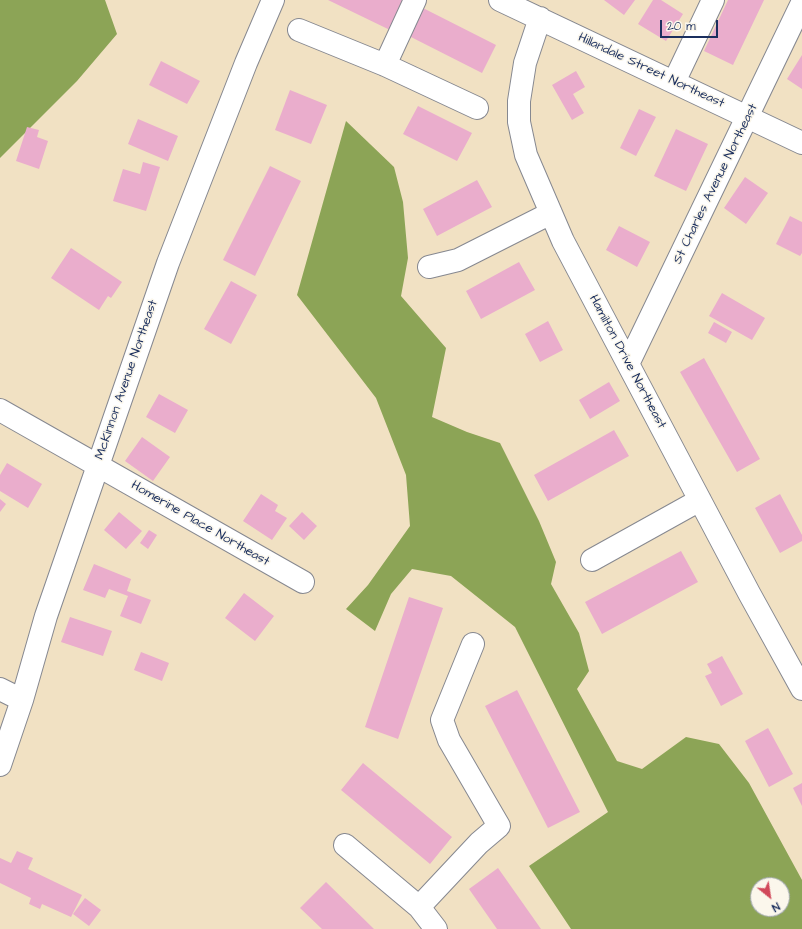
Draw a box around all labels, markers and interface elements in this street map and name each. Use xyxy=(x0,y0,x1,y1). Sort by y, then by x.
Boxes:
scale bar xyxy=(662,12,720,38)
text: 20 m xyxy=(667,18,696,35)
street label: Hillandale Street Northeast xyxy=(575,30,727,112)
street label: St Charles Avenue Northeast xyxy=(670,101,762,267)
street label: Hamilton Drive Northeast xyxy=(585,292,669,432)
street label: McKinnon Avenue Northeast xyxy=(92,298,162,462)
street label: Homerine Place Northeast xyxy=(128,478,272,570)
north arrow xyxy=(750,877,790,917)
text: N xyxy=(769,899,782,915)

